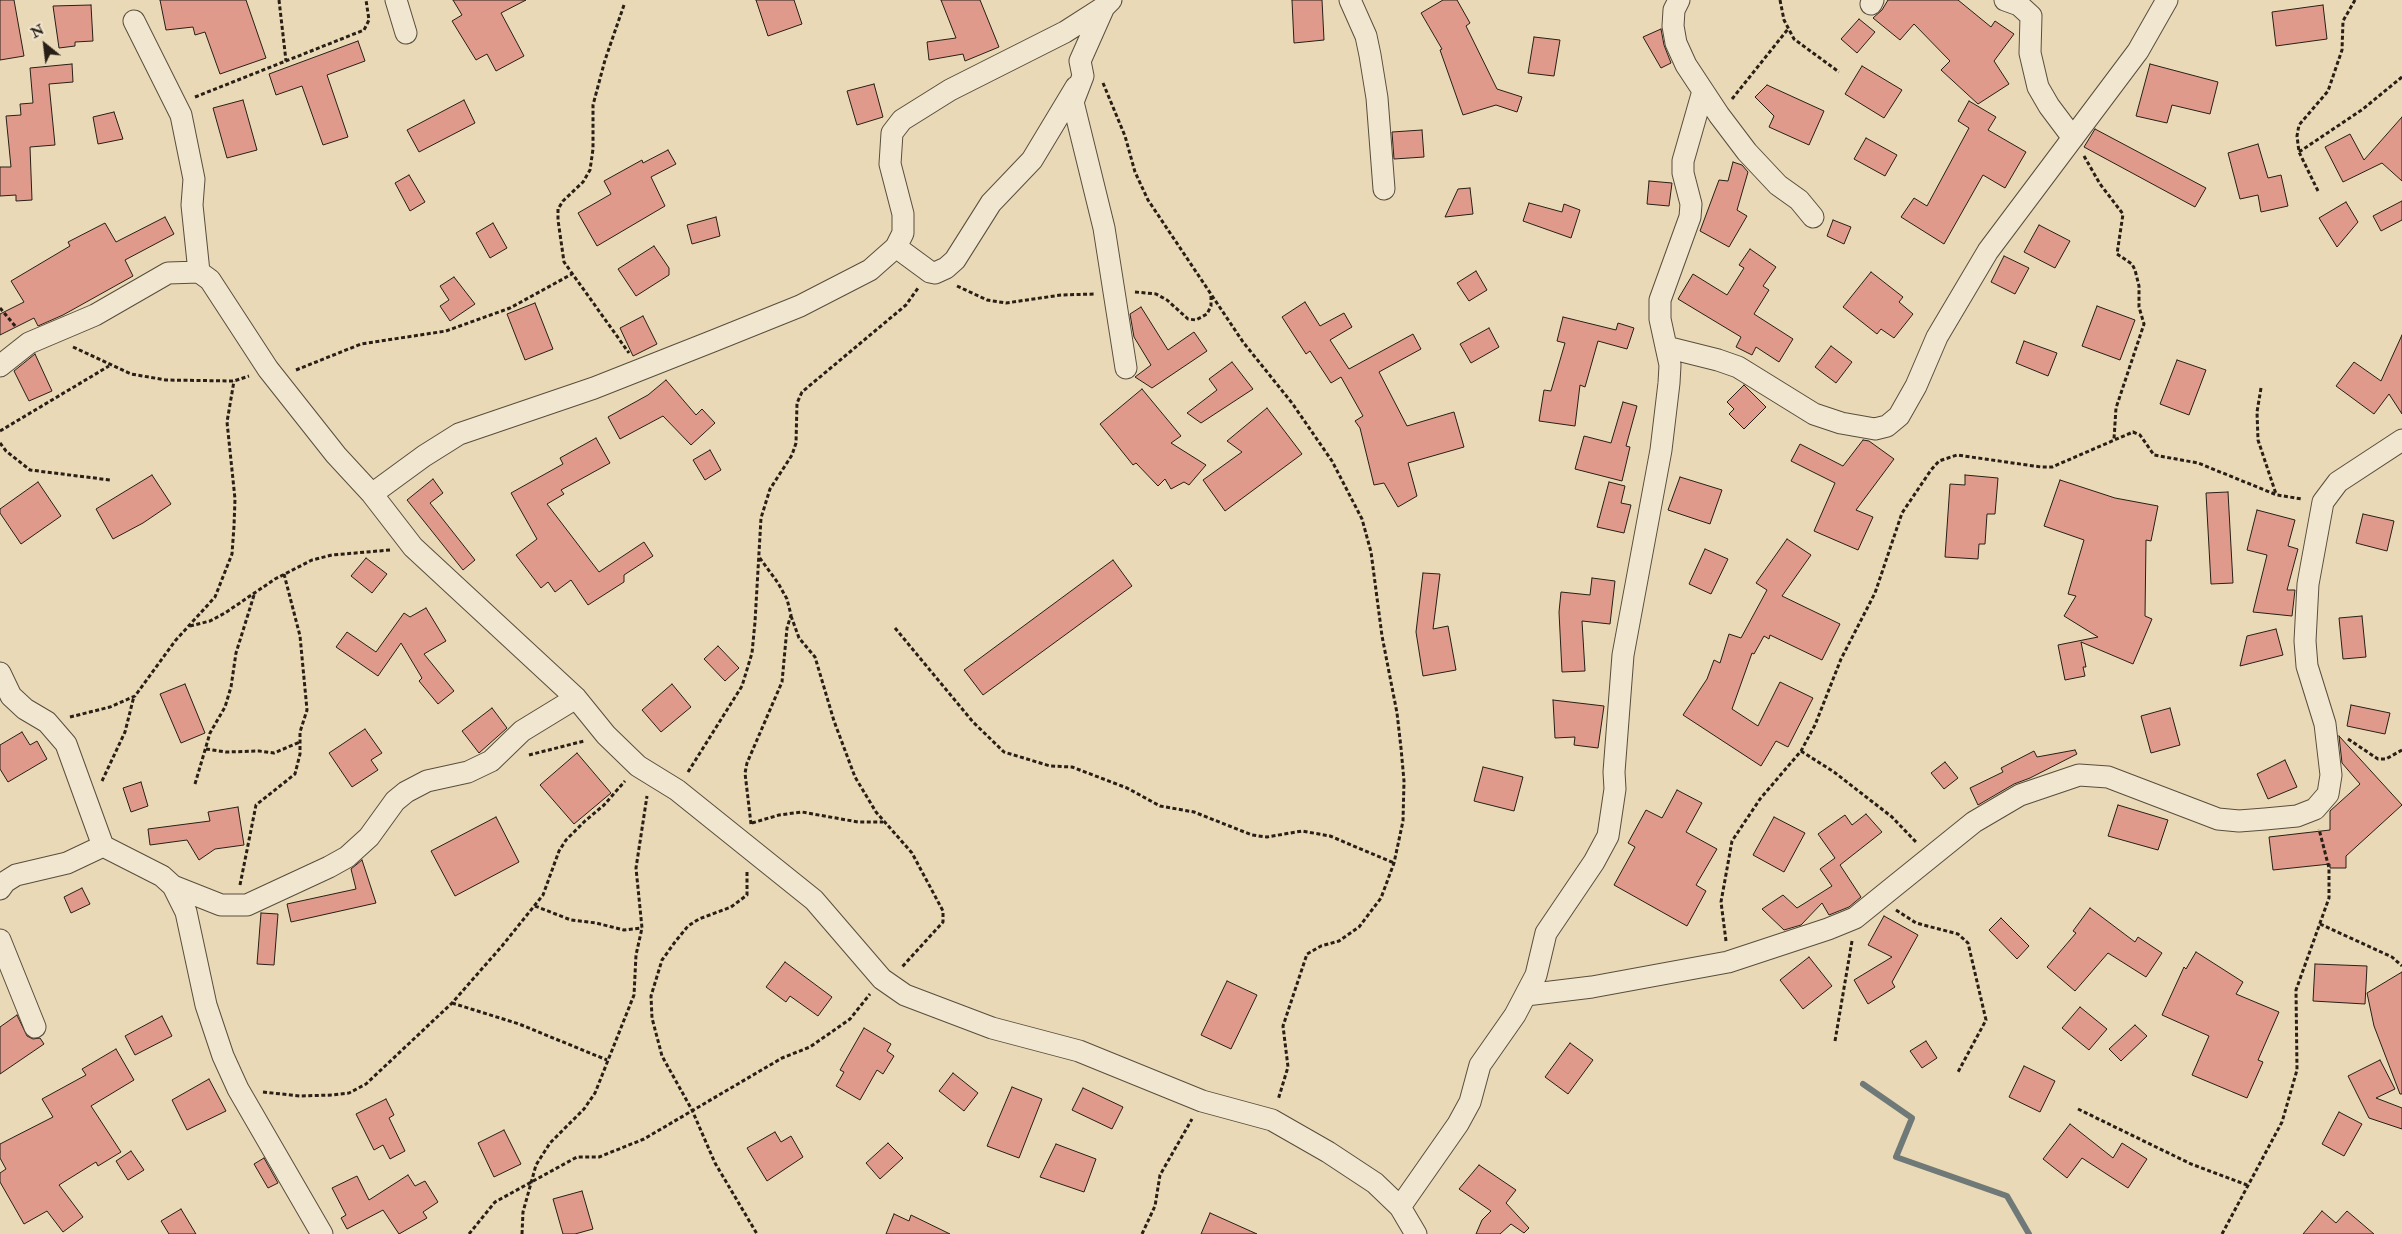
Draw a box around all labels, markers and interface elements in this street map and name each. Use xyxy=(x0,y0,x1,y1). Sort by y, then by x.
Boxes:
north arrow xyxy=(20,20,70,70)
text: N xyxy=(28,21,47,42)

